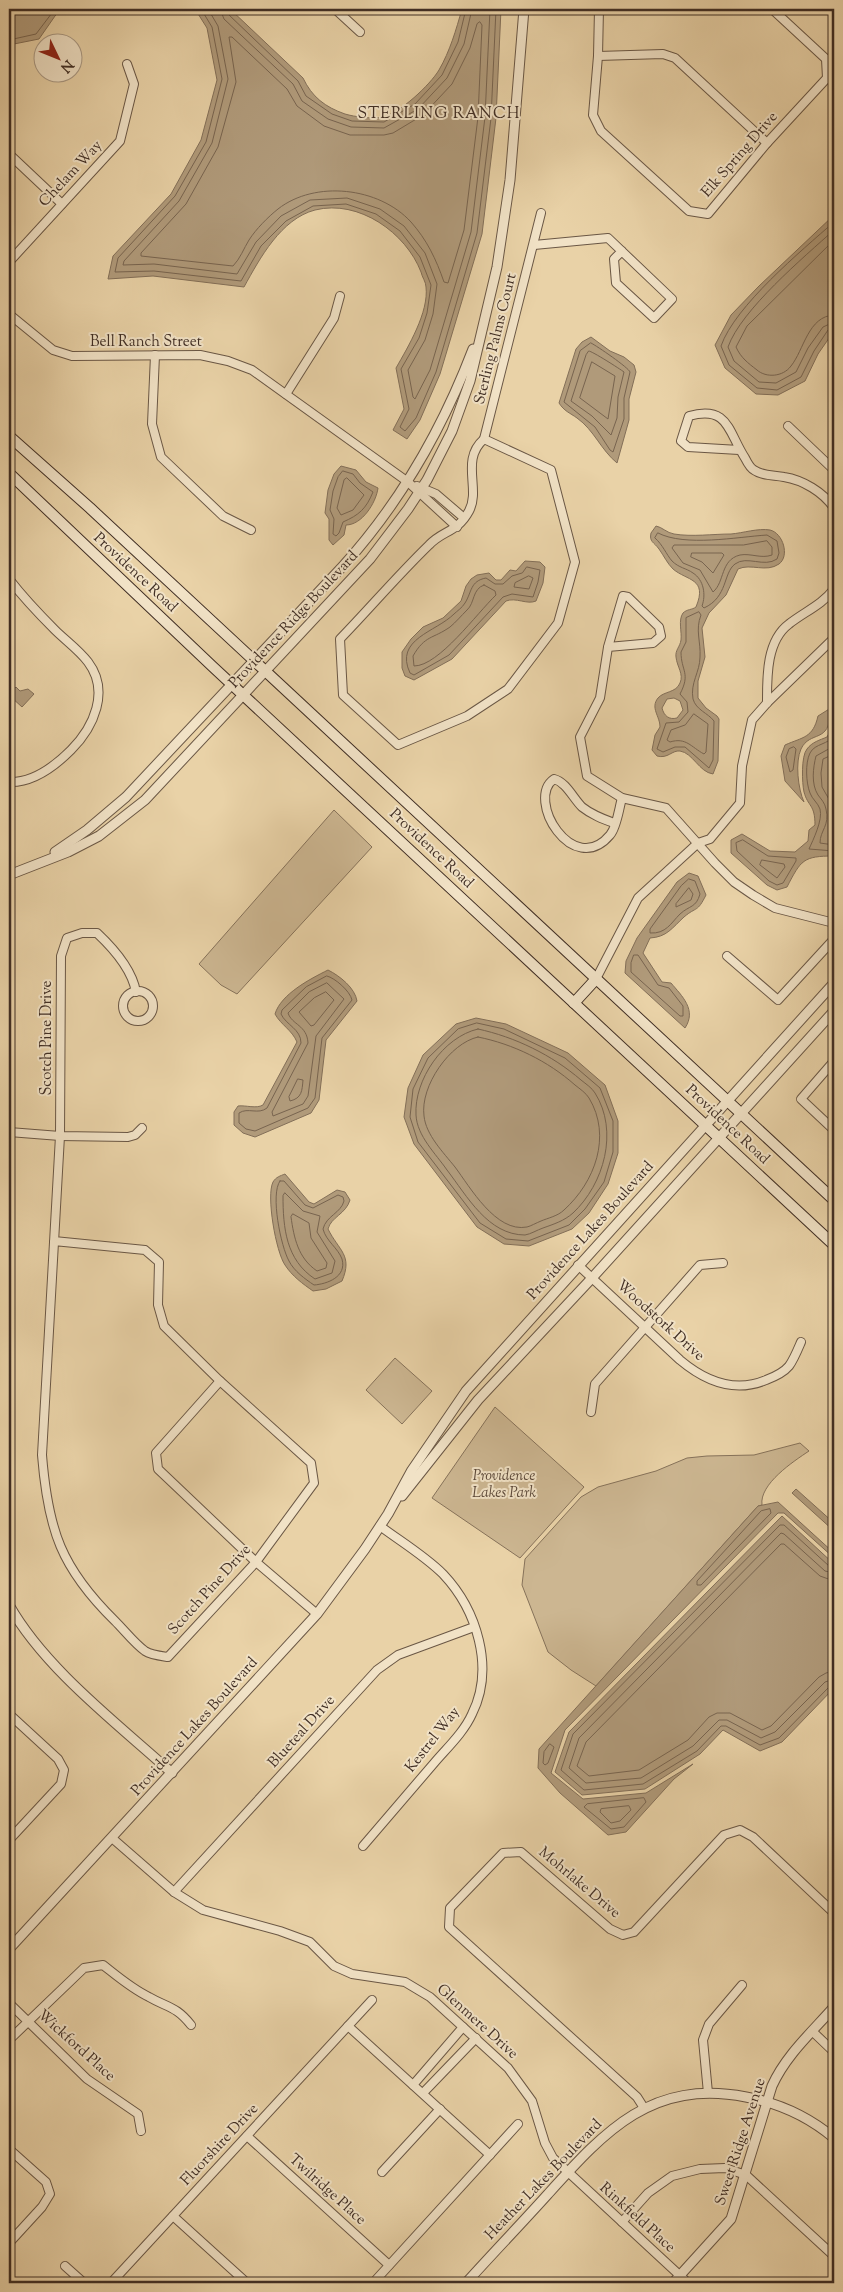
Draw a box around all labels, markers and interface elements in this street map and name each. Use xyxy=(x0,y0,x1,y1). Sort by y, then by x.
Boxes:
north arrow xyxy=(32,32,82,82)
text: N xyxy=(55,55,77,76)
district label: STERLING RANCH xyxy=(358,103,520,126)
street label: Elk Spring Drive xyxy=(697,108,783,202)
street label: Chelam Way xyxy=(35,136,108,212)
street label: Sterling Palms Court xyxy=(470,271,522,407)
street label: Bell Ranch Street xyxy=(90,332,202,353)
street label: Providence Road xyxy=(88,528,182,618)
street label: Providence Ridge Boulevard xyxy=(225,546,364,693)
street label: Providence Road xyxy=(384,804,478,894)
street label: Scotch Pine Drive xyxy=(37,980,58,1096)
street label: Providence Road xyxy=(680,1080,774,1170)
street label: Providence Lakes Boulevard xyxy=(523,1157,659,1305)
street label: Woodstork Drive xyxy=(611,1276,709,1366)
park label: Providence Lakes Park xyxy=(472,1466,536,1504)
street label: Scotch Pine Drive xyxy=(164,1540,256,1640)
street label: Providence Lakes Boulevard xyxy=(127,1653,263,1801)
street label: Blueteal Drive xyxy=(264,1691,340,1773)
street label: Kestrel Way xyxy=(401,1702,466,1777)
street label: Mohrlake Drive xyxy=(533,1842,625,1924)
street label: Glenmere Drive xyxy=(432,1980,522,2064)
street label: Wickford Place xyxy=(32,2005,120,2087)
street label: Sweet Ridge Avenue xyxy=(710,2076,772,2208)
street label: Fluorshire Drive xyxy=(176,2099,264,2191)
street label: Heather Lakes Boulevard xyxy=(481,2114,608,2245)
street label: Twilridge Place xyxy=(284,2150,370,2230)
street label: Rinkfield Place xyxy=(594,2178,680,2258)

